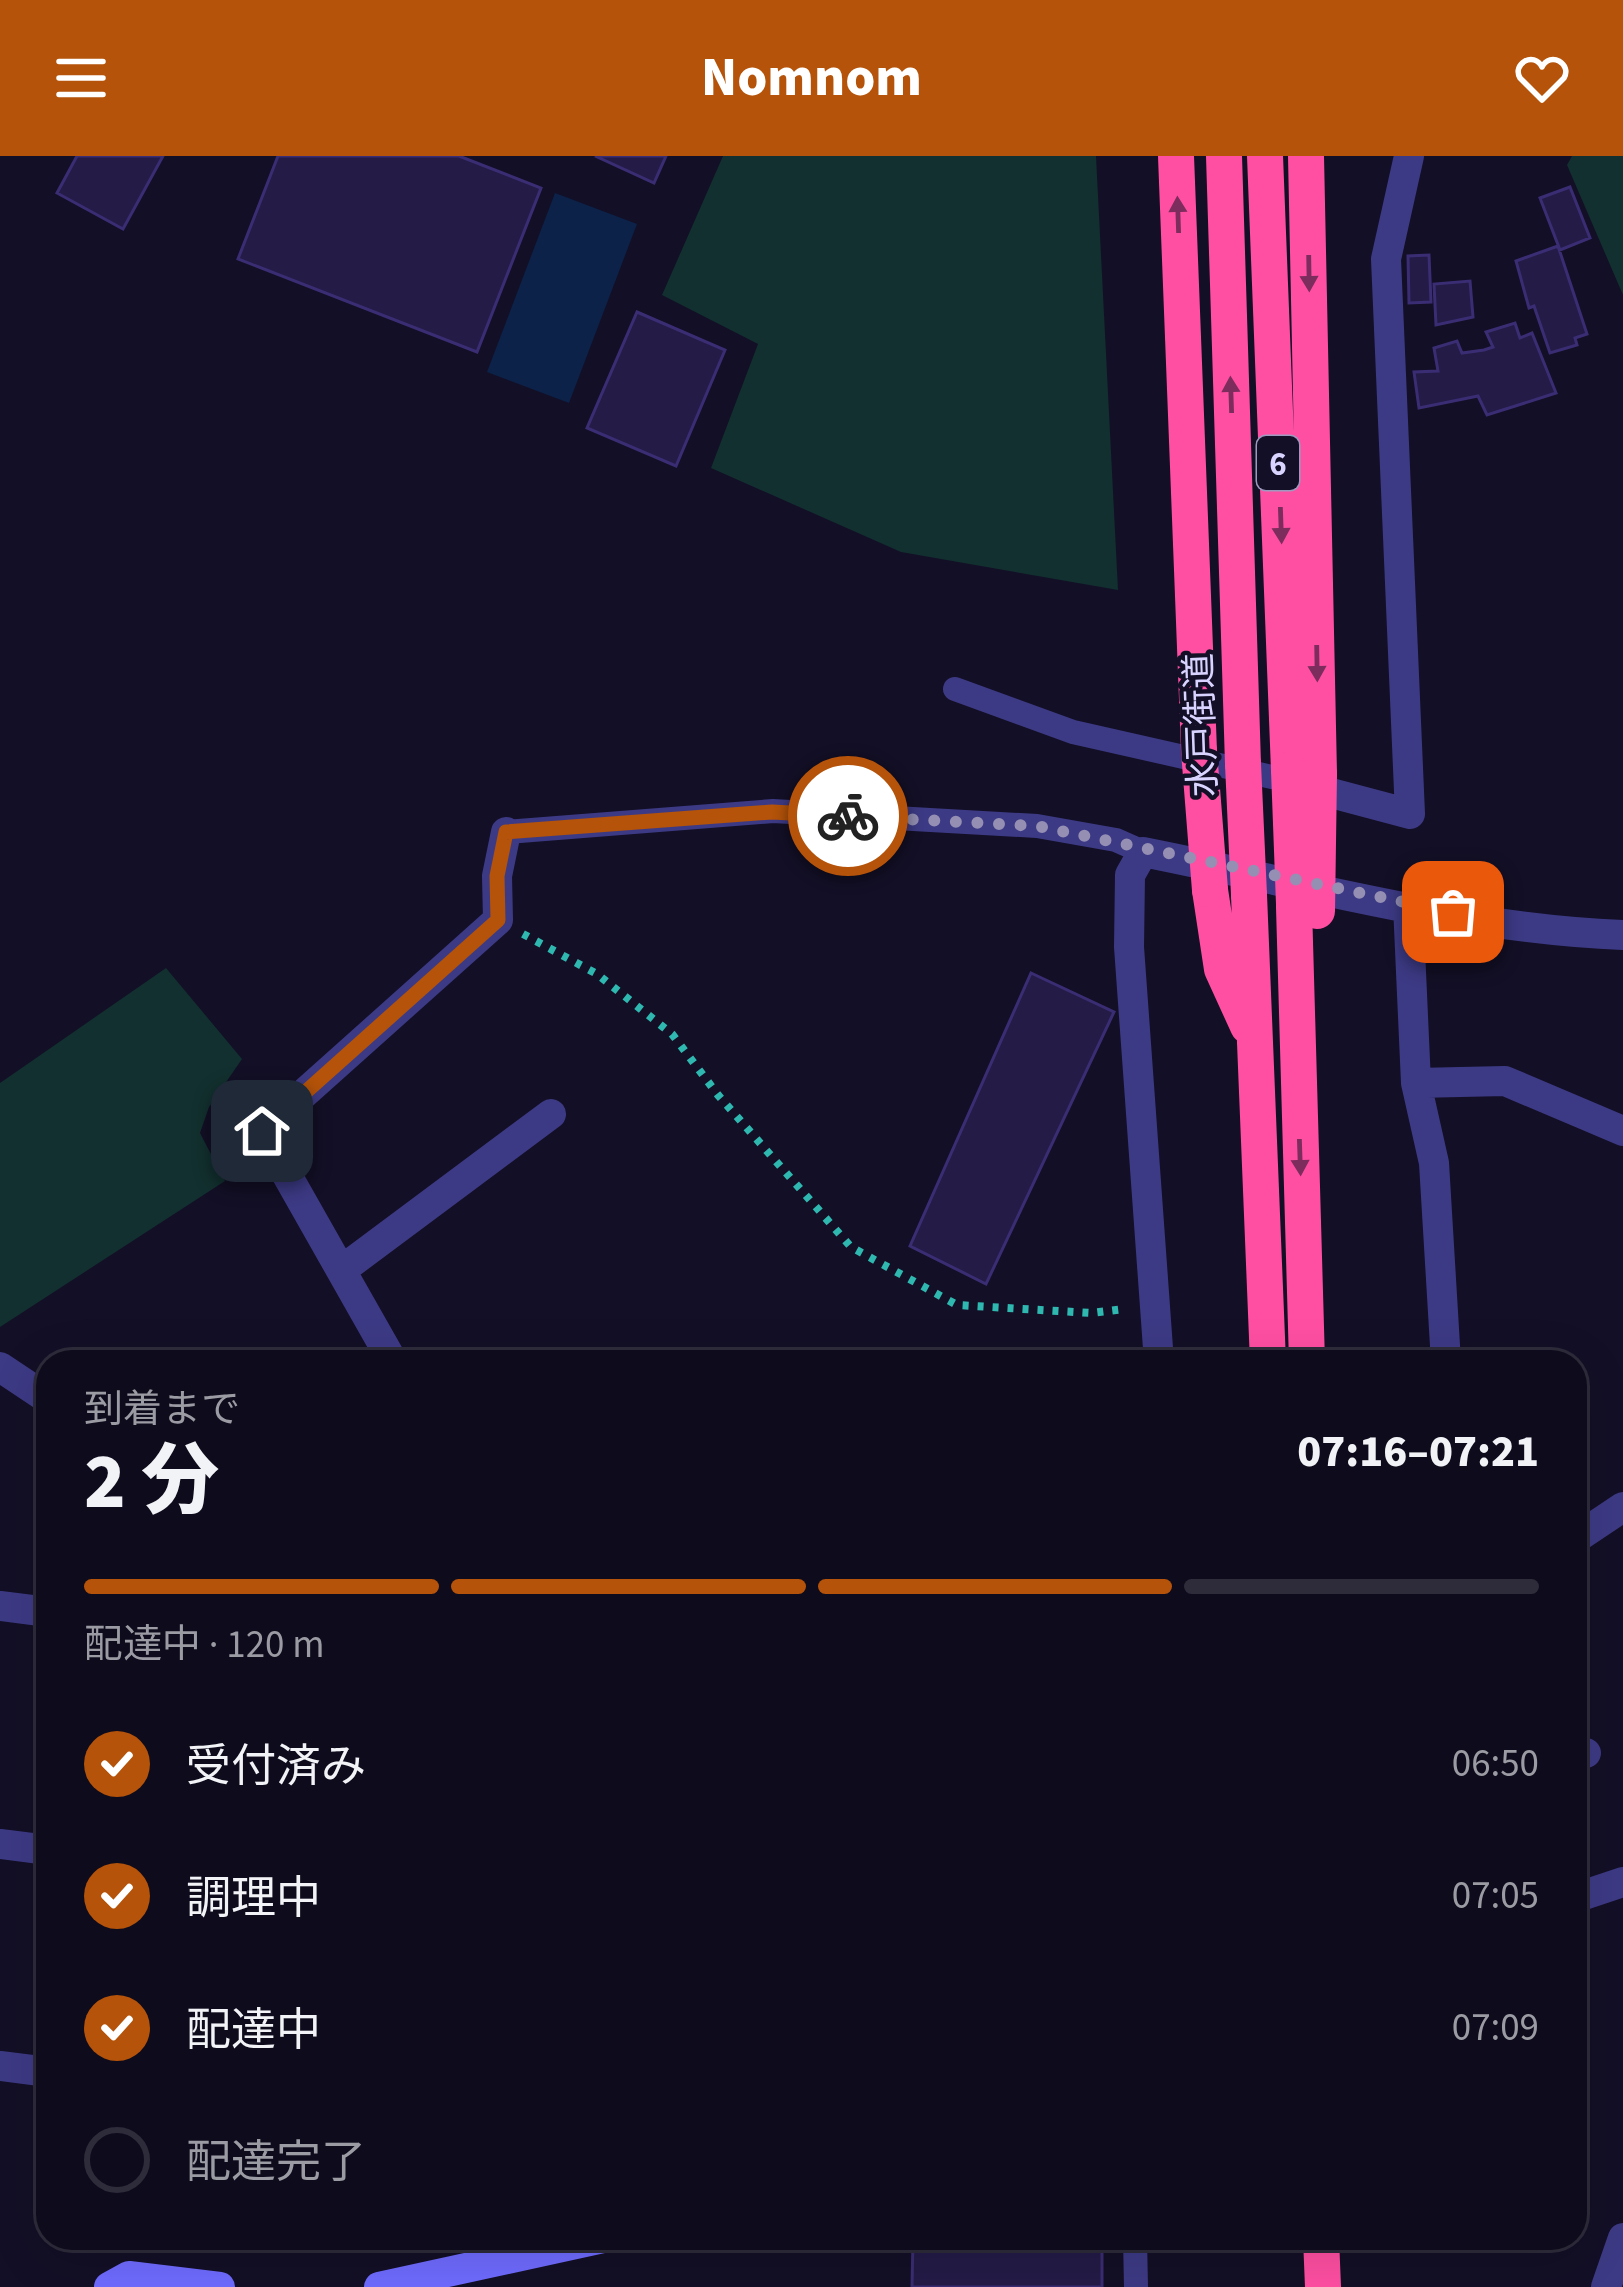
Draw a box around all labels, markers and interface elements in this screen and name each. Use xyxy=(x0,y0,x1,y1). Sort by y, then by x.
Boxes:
text: Nomnom xyxy=(701,40,922,117)
icon: menu xyxy=(48,45,114,111)
icon: heart xyxy=(1509,45,1575,111)
one-way arrow xyxy=(1168,195,1187,233)
one-way arrow xyxy=(1300,255,1319,293)
one-way arrow xyxy=(1222,375,1241,413)
road number: 6 xyxy=(1257,436,1299,490)
one-way arrow xyxy=(1272,507,1291,545)
one-way arrow xyxy=(1308,645,1327,683)
street label: 水戸街道 xyxy=(1174,652,1229,798)
courier xyxy=(788,756,908,876)
icon: bike xyxy=(815,783,881,849)
pin xyxy=(1402,861,1504,963)
icon: bag xyxy=(1420,879,1486,945)
pin xyxy=(211,1080,313,1182)
icon: home xyxy=(229,1098,295,1164)
one-way arrow xyxy=(1290,1139,1309,1177)
text: 到着まで xyxy=(84,1382,240,1438)
text: 07:16–07:21 xyxy=(1297,1420,1539,1484)
text: 2 分 xyxy=(84,1427,219,1538)
text: 配達中 · 120 m xyxy=(84,1617,325,1673)
icon: check xyxy=(84,1731,150,1797)
text: 受付済み xyxy=(186,1735,366,1799)
text: 06:50 xyxy=(1452,1736,1539,1792)
icon: check xyxy=(84,1863,150,1929)
text: 調理中 xyxy=(186,1867,321,1931)
text: 07:05 xyxy=(1452,1868,1539,1924)
icon: check xyxy=(84,1995,150,2061)
text: 配達中 xyxy=(186,1999,321,2063)
text: 07:09 xyxy=(1452,2000,1539,2056)
text: 配達完了 xyxy=(186,2131,366,2195)

